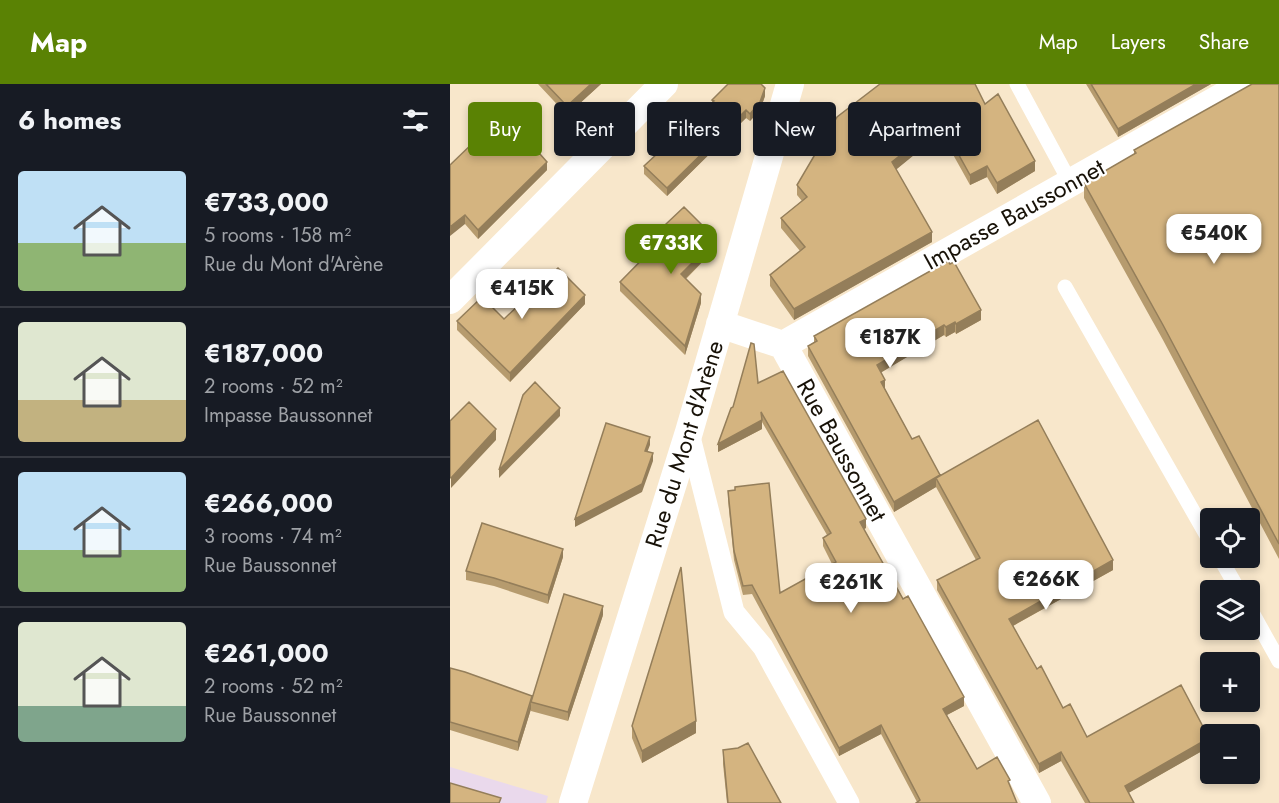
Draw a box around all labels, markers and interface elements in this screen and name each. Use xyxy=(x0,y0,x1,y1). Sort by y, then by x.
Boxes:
text: Map xyxy=(30,22,87,63)
text: Map xyxy=(1039,27,1078,57)
text: Layers xyxy=(1111,27,1166,57)
text: Share xyxy=(1199,27,1249,57)
text: 6 homes xyxy=(18,101,121,139)
chip: Buy xyxy=(468,102,542,156)
chip: Rent xyxy=(554,102,635,156)
chip: Filters xyxy=(647,102,741,156)
chip: New xyxy=(753,102,836,156)
chip: Apartment xyxy=(848,102,981,156)
icon: filters xyxy=(399,104,432,137)
street label: Impasse Baussonnet xyxy=(917,150,1111,278)
text: €733,000 xyxy=(204,183,329,221)
icon: home xyxy=(66,195,138,267)
pin: €540K xyxy=(1172,214,1256,265)
text: €540K xyxy=(1180,219,1248,248)
text: 5 rooms · 158 m² xyxy=(204,221,351,250)
pin: €733K xyxy=(629,224,713,275)
text: €733K xyxy=(639,229,703,258)
text: Rue du Mont d'Arène xyxy=(204,250,383,279)
pin: €415K xyxy=(480,269,564,320)
text: €415K xyxy=(490,274,554,303)
pin: €187K xyxy=(848,318,932,369)
text: €187K xyxy=(859,323,921,352)
text: €187,000 xyxy=(204,334,323,372)
street label: Rue du Mont d'Arène xyxy=(636,336,732,552)
icon: home xyxy=(66,346,138,418)
text: 2 rooms · 52 m² xyxy=(204,372,343,401)
street label: Rue Baussonnet xyxy=(788,372,896,528)
text: Impasse Baussonnet xyxy=(204,401,372,430)
text: €266,000 xyxy=(204,484,333,522)
icon: home xyxy=(66,496,138,568)
map controls xyxy=(1200,508,1260,784)
button: locate xyxy=(1200,508,1260,568)
text: 3 rooms · 74 m² xyxy=(204,522,342,551)
text: Rue Baussonnet xyxy=(204,551,336,580)
pin: €266K xyxy=(1004,560,1088,611)
pin: €261K xyxy=(809,563,893,614)
text: €266K xyxy=(1013,565,1079,594)
text: €261K xyxy=(819,568,883,597)
button: layers xyxy=(1200,580,1260,640)
text: €261,000 xyxy=(204,634,329,672)
icon: home xyxy=(66,646,138,718)
button: + xyxy=(1200,652,1260,712)
text: 2 rooms · 52 m² xyxy=(204,672,343,701)
text: Rue Baussonnet xyxy=(204,701,336,730)
button: − xyxy=(1200,724,1260,784)

